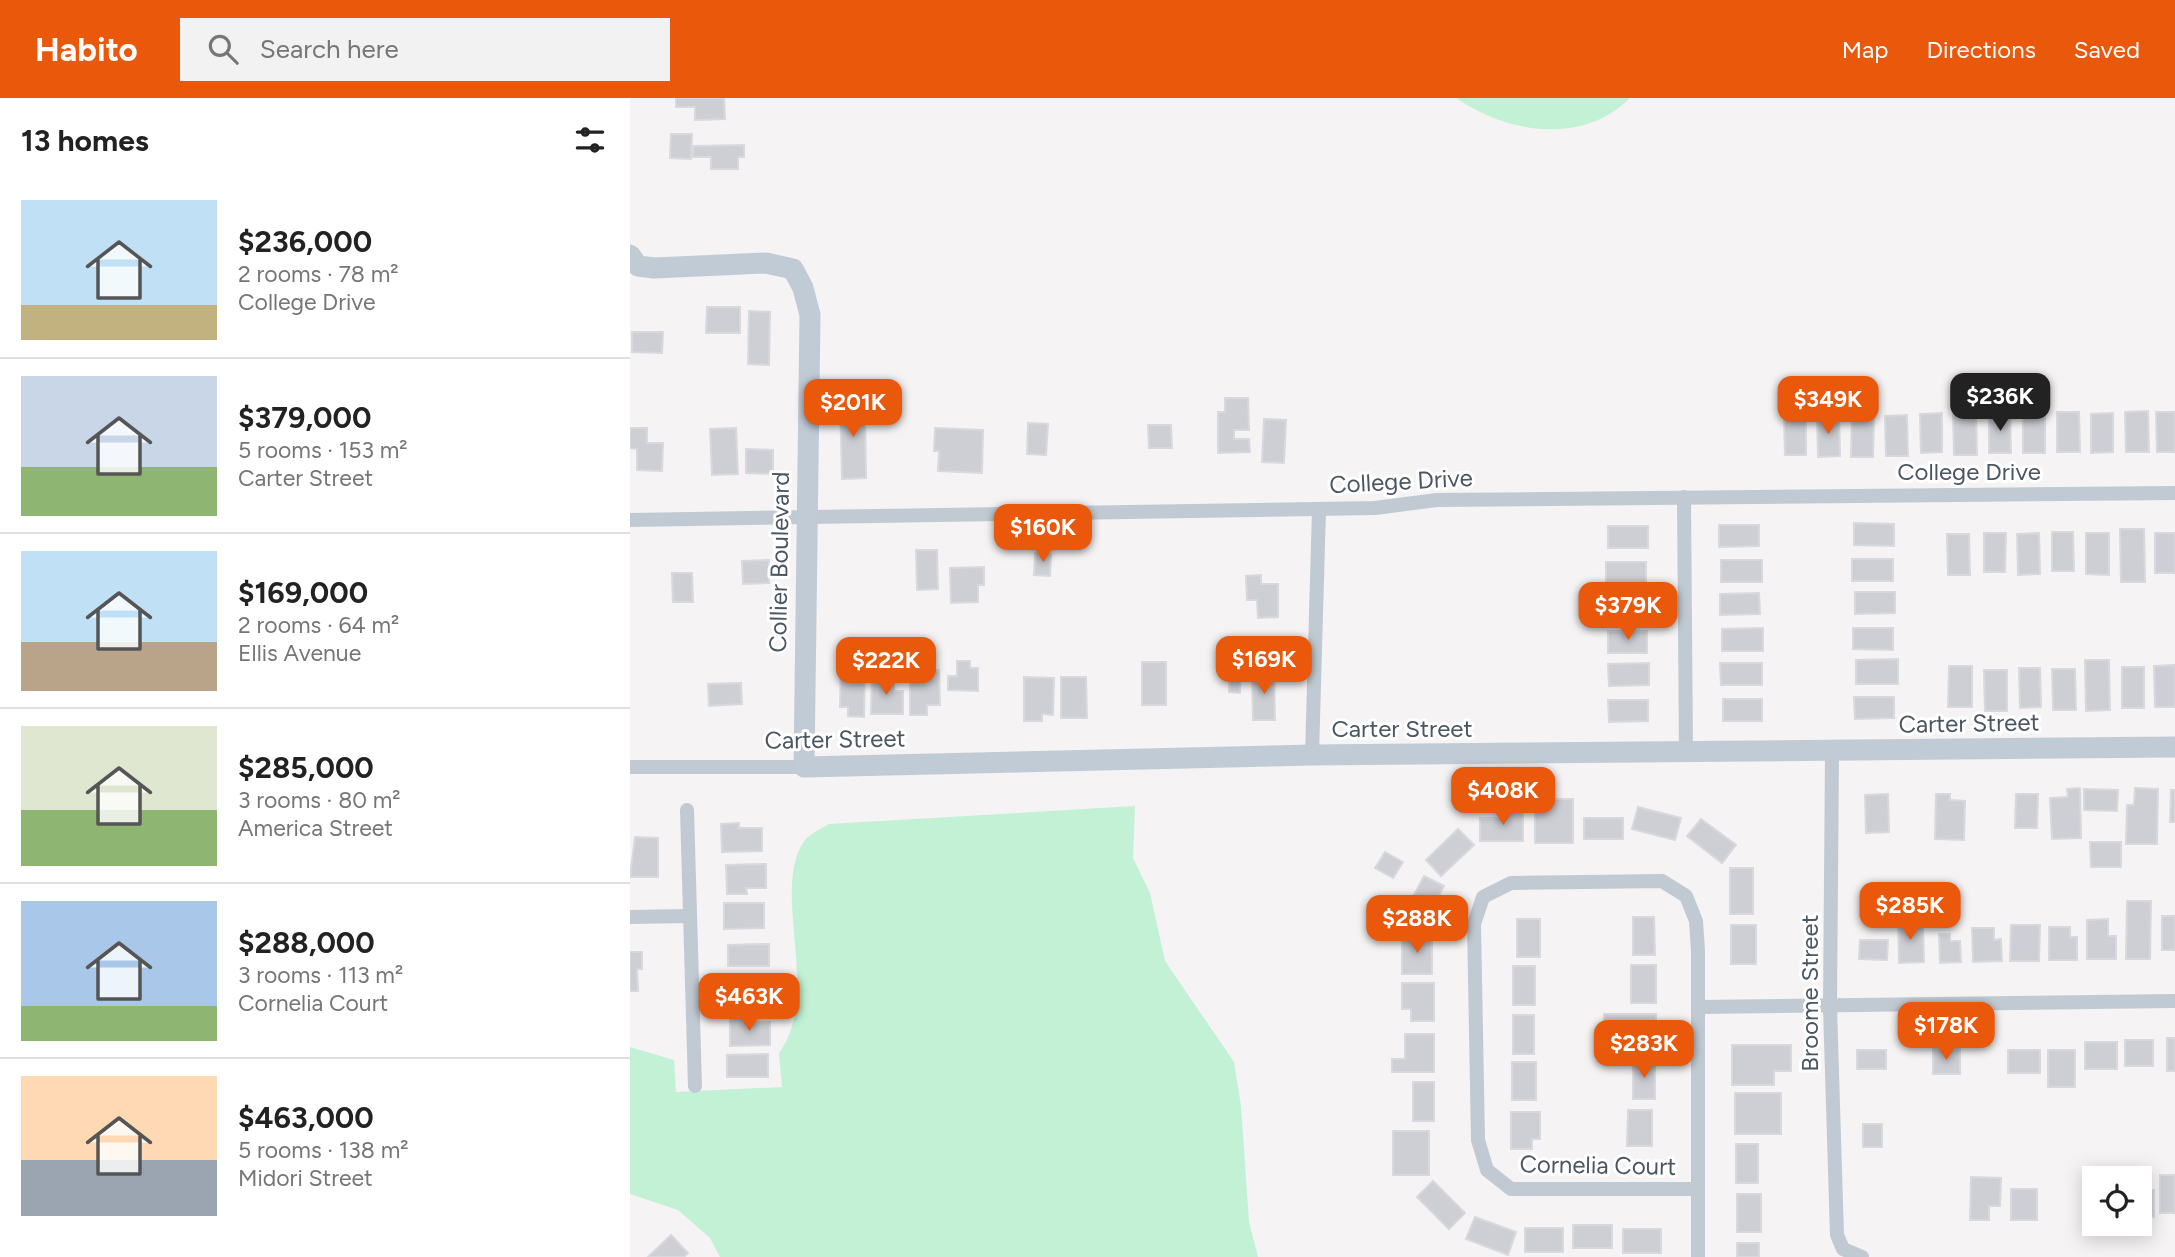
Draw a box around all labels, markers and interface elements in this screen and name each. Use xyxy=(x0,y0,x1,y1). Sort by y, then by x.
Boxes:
search box xyxy=(180,18,670,81)
text: Habito xyxy=(35,30,138,69)
icon: search xyxy=(204,30,242,68)
text: Search here xyxy=(260,33,399,65)
text: Map xyxy=(1842,35,1888,64)
text: Directions xyxy=(1926,35,2036,64)
text: Saved xyxy=(2074,35,2140,64)
icon: filters xyxy=(571,121,609,159)
text: 13 homes xyxy=(21,122,149,159)
text: $236,000 xyxy=(238,223,372,260)
icon: home xyxy=(77,228,161,312)
text: 2 rooms · 78 m² xyxy=(238,260,399,288)
text: College Drive xyxy=(238,288,376,316)
pin: $236K xyxy=(1951,374,2049,433)
pin: $349K xyxy=(1779,376,1877,436)
pin: $201K xyxy=(804,380,902,439)
text: $236K xyxy=(1966,382,2034,410)
text: $349K xyxy=(1794,385,1862,413)
text: $201K xyxy=(820,388,886,416)
text: $379,000 xyxy=(238,399,371,436)
icon: home xyxy=(77,404,161,488)
text: 5 rooms · 153 m² xyxy=(238,436,408,464)
street label: College Drive xyxy=(1897,457,2041,486)
street label: College Drive xyxy=(1329,463,1473,499)
text: Carter Street xyxy=(238,464,373,492)
street label: Collier Boulevard xyxy=(763,471,795,653)
pin: $160K xyxy=(994,504,1092,564)
text: $160K xyxy=(1010,513,1076,541)
text: $169,000 xyxy=(238,574,368,611)
icon: home xyxy=(77,579,161,663)
pin: $379K xyxy=(1579,582,1677,642)
text: $379K xyxy=(1595,591,1661,619)
text: 2 rooms · 64 m² xyxy=(238,611,399,639)
pin: $169K xyxy=(1215,636,1313,696)
pin: $222K xyxy=(837,638,935,697)
text: Ellis Avenue xyxy=(238,639,361,667)
text: $169K xyxy=(1232,645,1296,673)
text: $222K xyxy=(852,646,920,674)
street label: Carter Street xyxy=(1898,707,2040,739)
street label: Carter Street xyxy=(1331,714,1473,743)
street label: Carter Street xyxy=(764,723,906,755)
text: $285,000 xyxy=(238,749,374,786)
icon: home xyxy=(77,754,161,838)
pin: $408K xyxy=(1454,768,1552,827)
text: $408K xyxy=(1467,776,1539,804)
text: 3 rooms · 80 m² xyxy=(238,786,401,814)
text: America Street xyxy=(238,814,393,842)
pin: $285K xyxy=(1861,882,1959,942)
text: $285K xyxy=(1876,891,1944,919)
pin: $288K xyxy=(1368,896,1466,955)
text: $288K xyxy=(1382,904,1452,932)
street label: Broome Street xyxy=(1795,914,1824,1072)
text: $288,000 xyxy=(238,924,375,961)
icon: home xyxy=(77,929,161,1013)
text: 3 rooms · 113 m² xyxy=(238,961,403,989)
pin: $463K xyxy=(700,974,798,1033)
text: $463K xyxy=(715,982,783,1010)
text: Cornelia Court xyxy=(238,989,388,1017)
pin: $178K xyxy=(1897,1002,1995,1062)
text: $178K xyxy=(1914,1011,1978,1039)
pin: $283K xyxy=(1595,1020,1693,1080)
text: $283K xyxy=(1610,1029,1678,1057)
text: $463,000 xyxy=(238,1099,374,1136)
icon: home xyxy=(77,1104,161,1188)
text: 5 rooms · 138 m² xyxy=(238,1136,409,1164)
street label: Cornelia Court xyxy=(1519,1149,1677,1181)
text: Midori Street xyxy=(238,1164,373,1192)
map controls xyxy=(2082,1166,2152,1236)
button: locate xyxy=(2082,1166,2152,1236)

